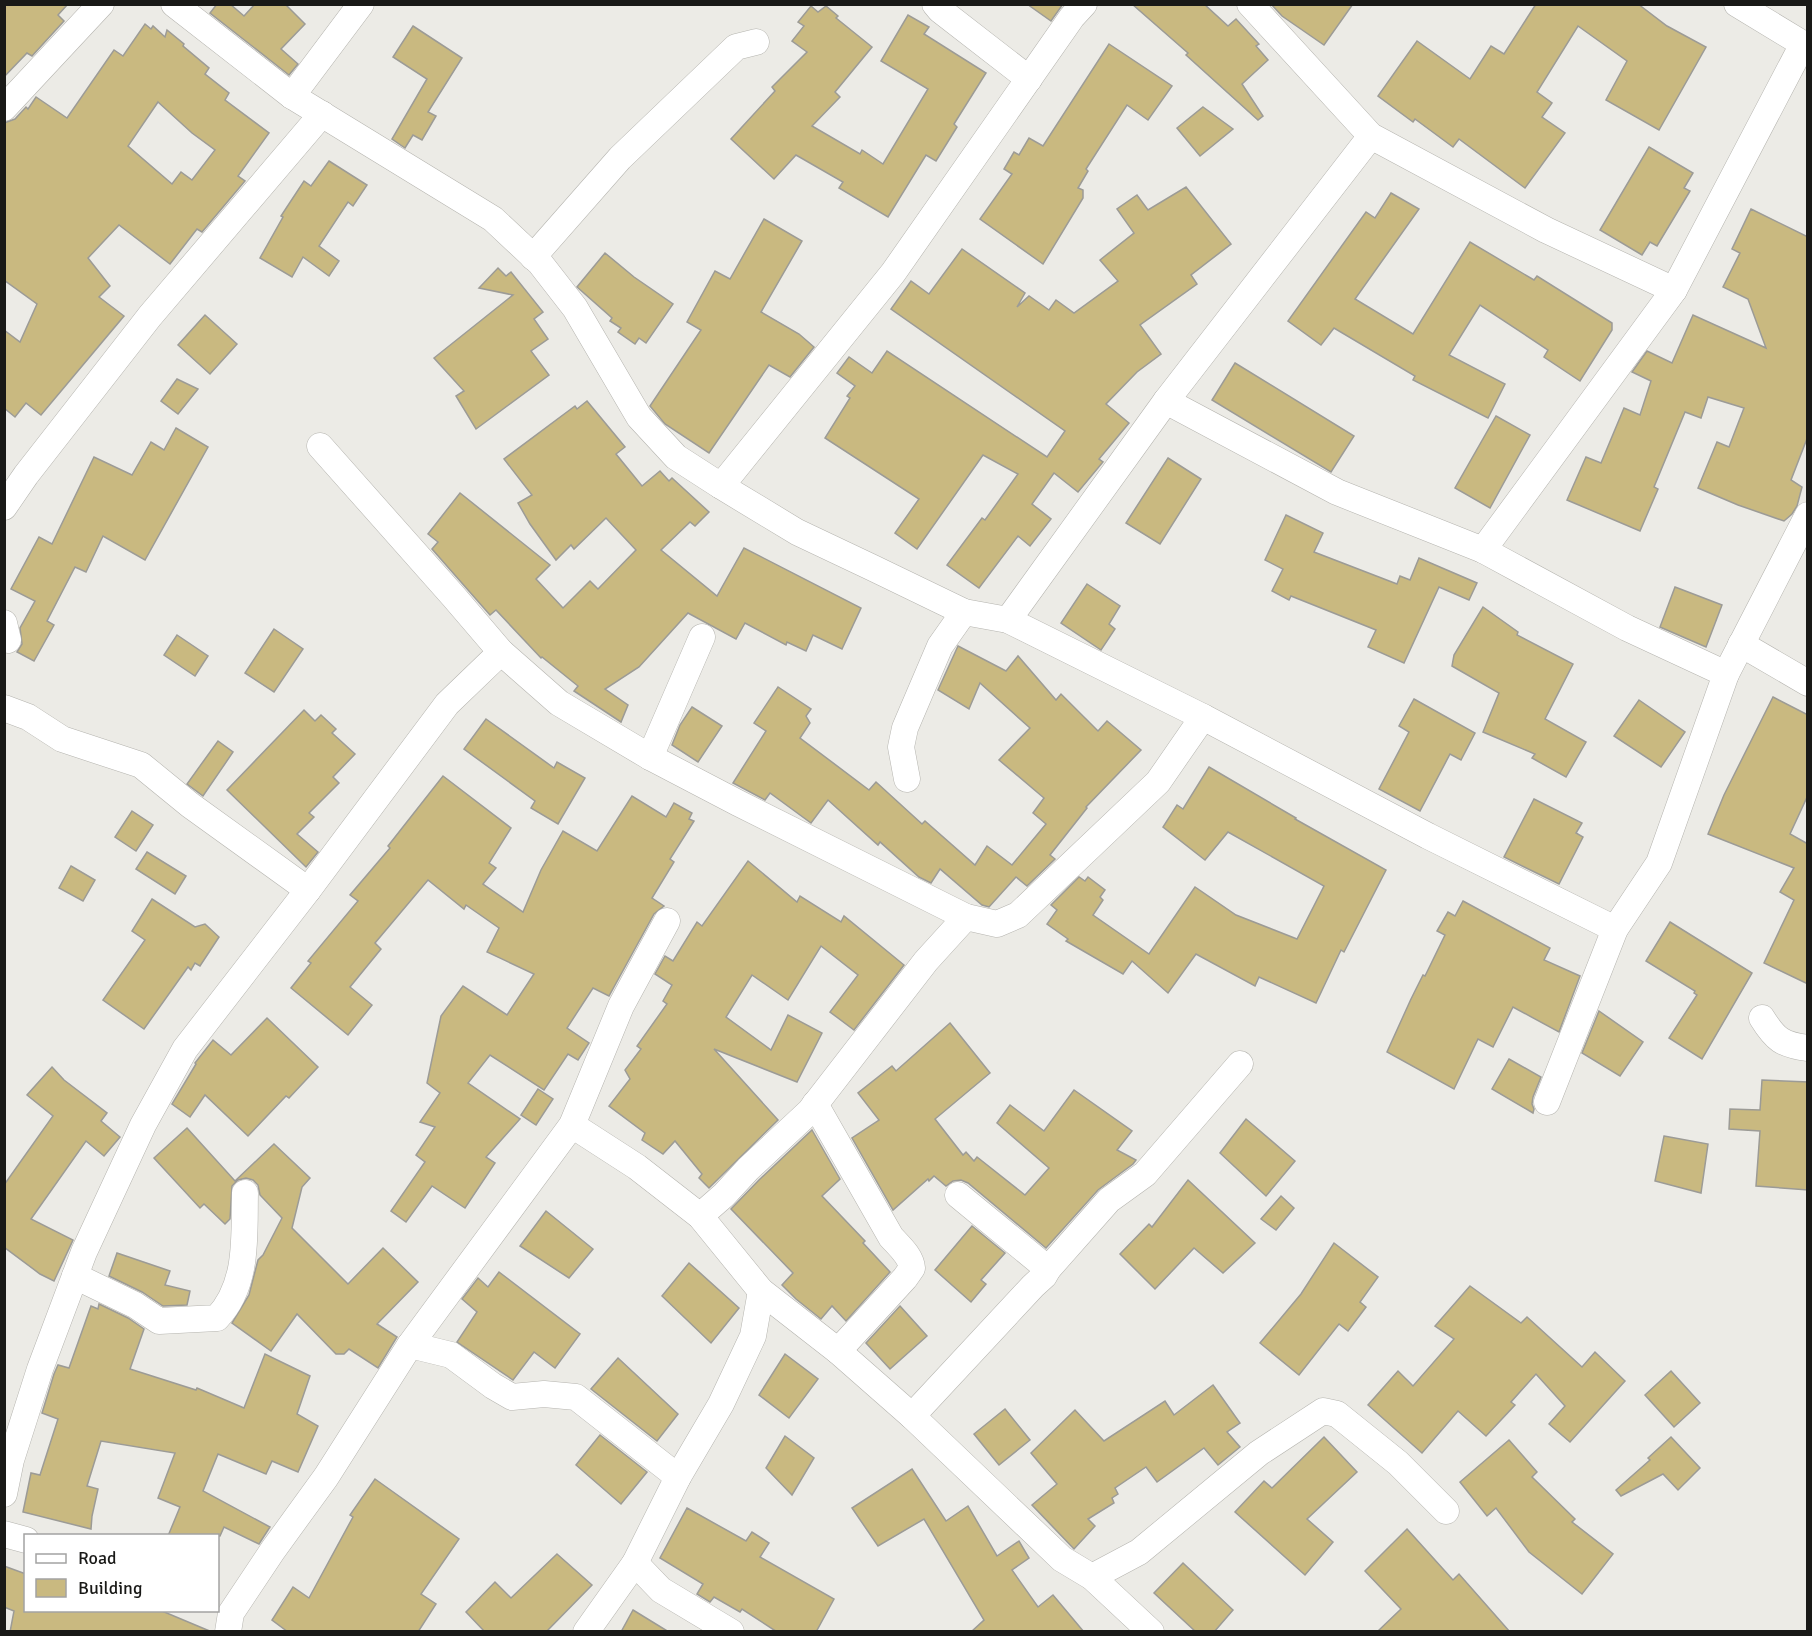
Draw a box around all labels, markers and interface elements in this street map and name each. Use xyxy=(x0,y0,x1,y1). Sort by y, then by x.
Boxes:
legend xyxy=(24,1534,219,1612)
text: Road xyxy=(78,1547,117,1569)
text: Building xyxy=(78,1577,142,1599)

